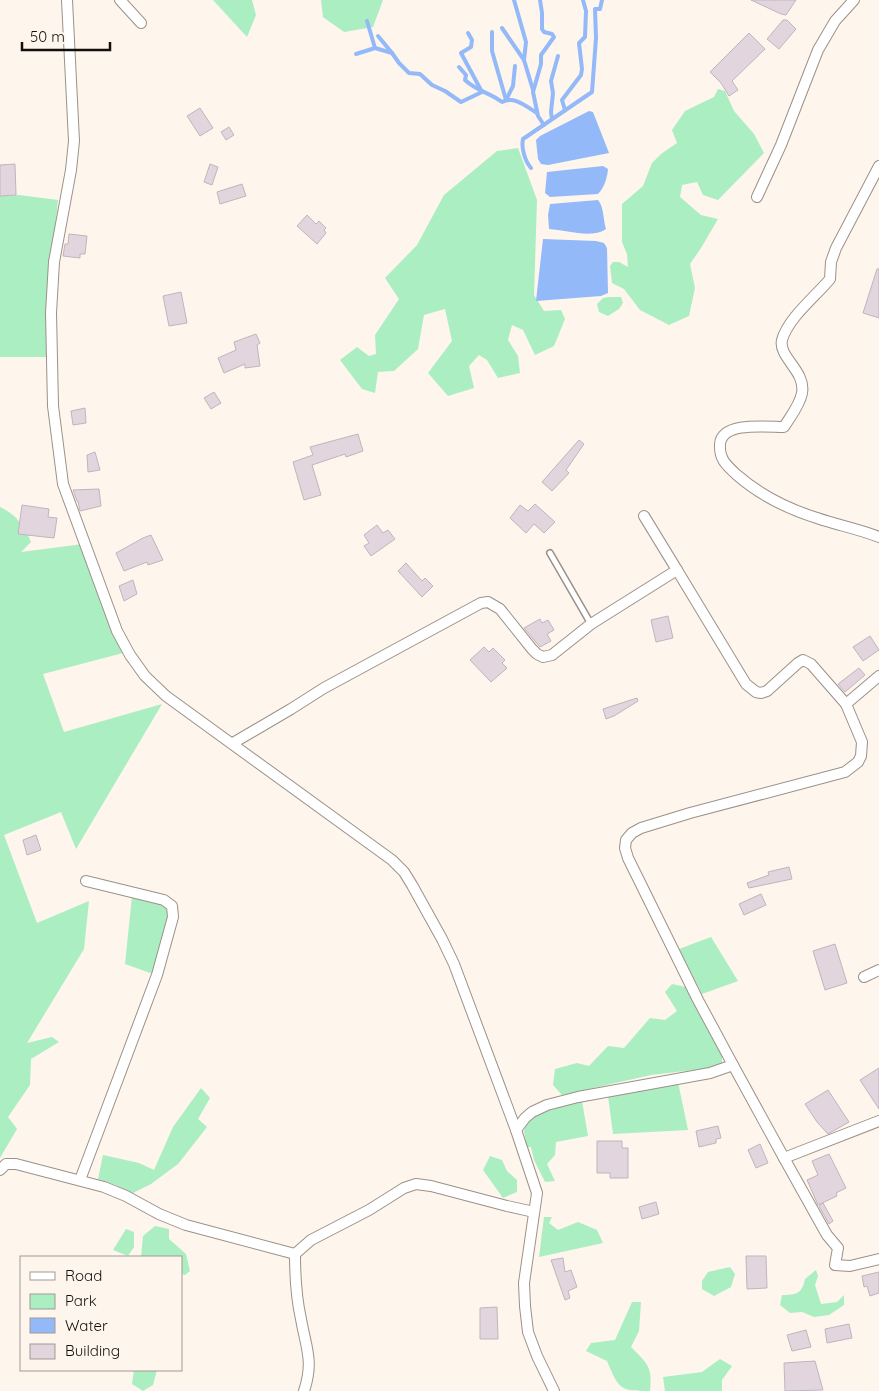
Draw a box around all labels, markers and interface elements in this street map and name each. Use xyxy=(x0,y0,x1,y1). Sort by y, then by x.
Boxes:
scale bar xyxy=(22,20,110,52)
text: 50 m xyxy=(30,27,65,46)
legend xyxy=(20,1256,182,1371)
text: Road xyxy=(65,1266,102,1285)
text: Park xyxy=(65,1291,97,1310)
text: Water xyxy=(65,1316,108,1335)
text: Building xyxy=(65,1341,120,1360)

